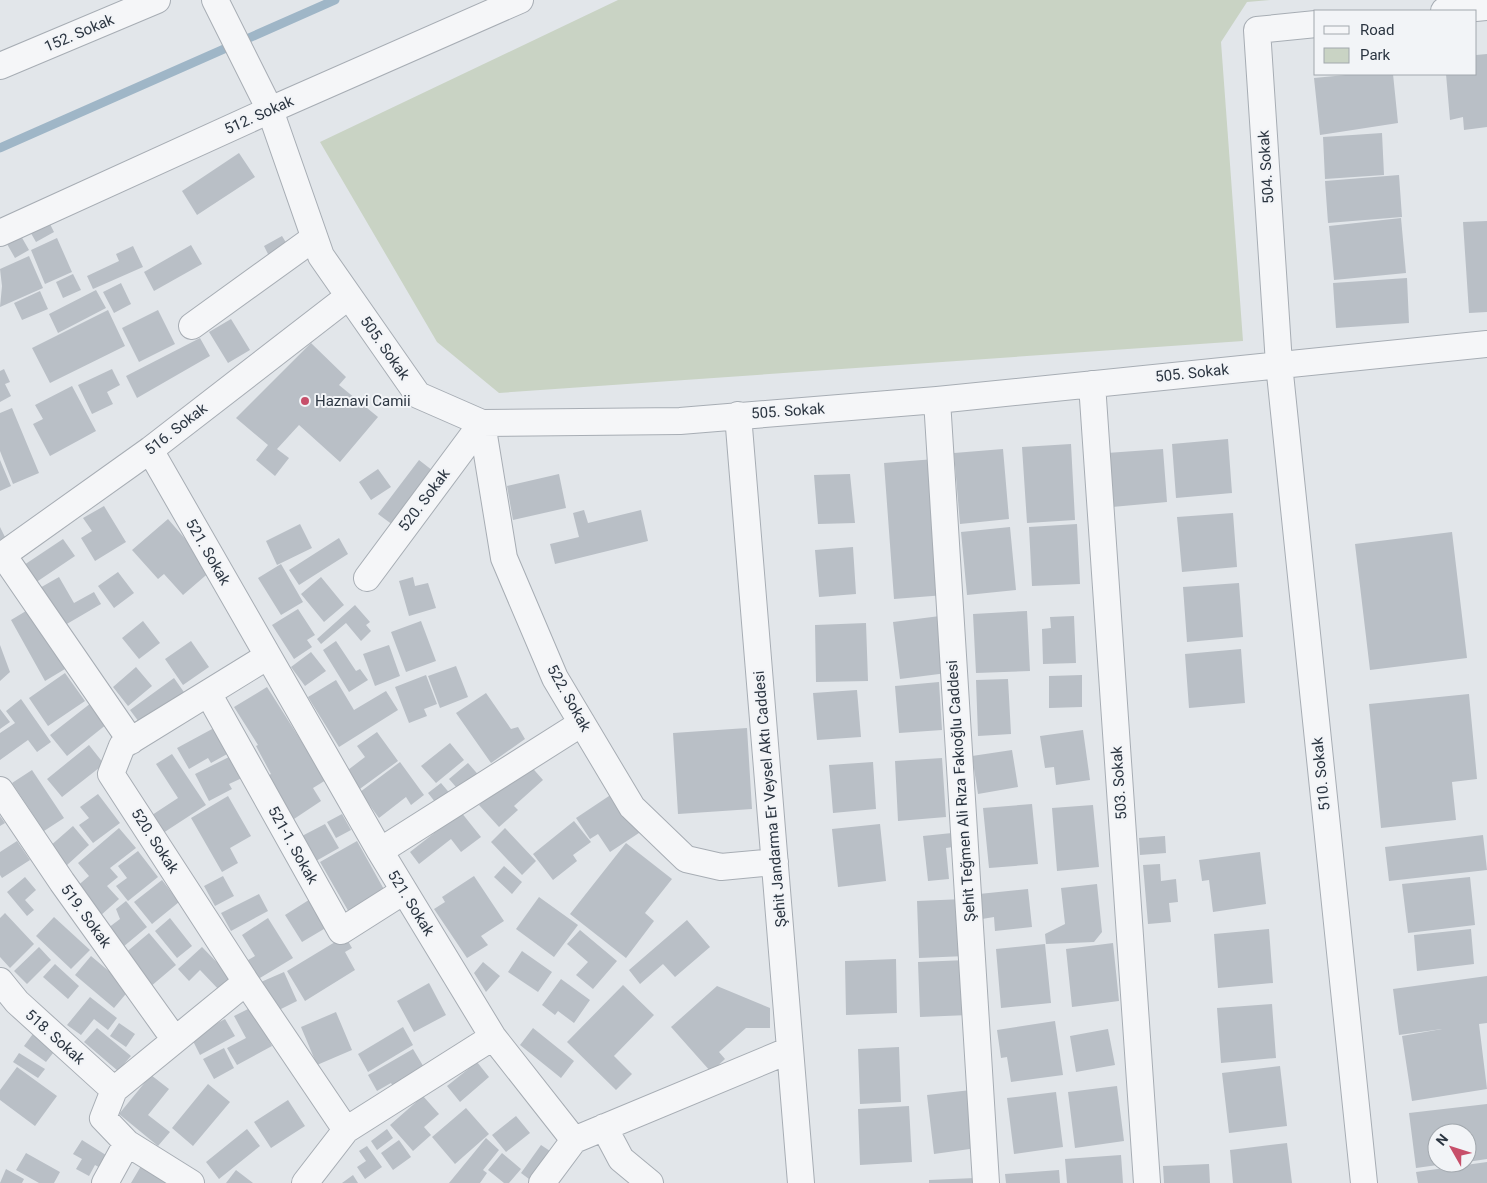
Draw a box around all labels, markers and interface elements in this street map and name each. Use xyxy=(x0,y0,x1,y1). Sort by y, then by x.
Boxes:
street label: 152. Sokak xyxy=(42,10,117,56)
legend xyxy=(1314,10,1477,75)
text: Road xyxy=(1360,21,1394,39)
text: Park xyxy=(1360,46,1391,64)
street label: 512. Sokak xyxy=(222,92,297,138)
street label: 504. Sokak xyxy=(1254,129,1278,204)
street label: 505. Sokak xyxy=(356,313,414,384)
street label: 505. Sokak xyxy=(1154,360,1230,386)
place label: Haznavi Camii xyxy=(315,392,411,410)
marker: Haznavi Camii xyxy=(299,395,311,407)
street label: 516. Sokak xyxy=(141,399,211,459)
street label: 505. Sokak xyxy=(751,399,826,423)
street label: 520. Sokak xyxy=(395,465,454,535)
street label: 521. Sokak xyxy=(182,516,234,589)
street label: Şehit Teğmen Ali Rıza Fakıoğlu Caddesi xyxy=(943,660,979,922)
street label: 522. Sokak xyxy=(543,661,595,735)
street label: Şehit Jandarma Er Veysel Aktı Caddesi xyxy=(750,670,790,928)
street label: 510. Sokak xyxy=(1308,736,1334,812)
street label: 503. Sokak xyxy=(1107,745,1131,820)
street label: 521-1. Sokak xyxy=(264,803,322,887)
street label: 520. Sokak xyxy=(127,805,183,877)
street label: 521. Sokak xyxy=(384,867,438,939)
street label: 519. Sokak xyxy=(57,881,115,951)
street label: 518. Sokak xyxy=(22,1006,89,1069)
north arrow xyxy=(1427,1123,1477,1173)
text: N xyxy=(1433,1131,1451,1149)

